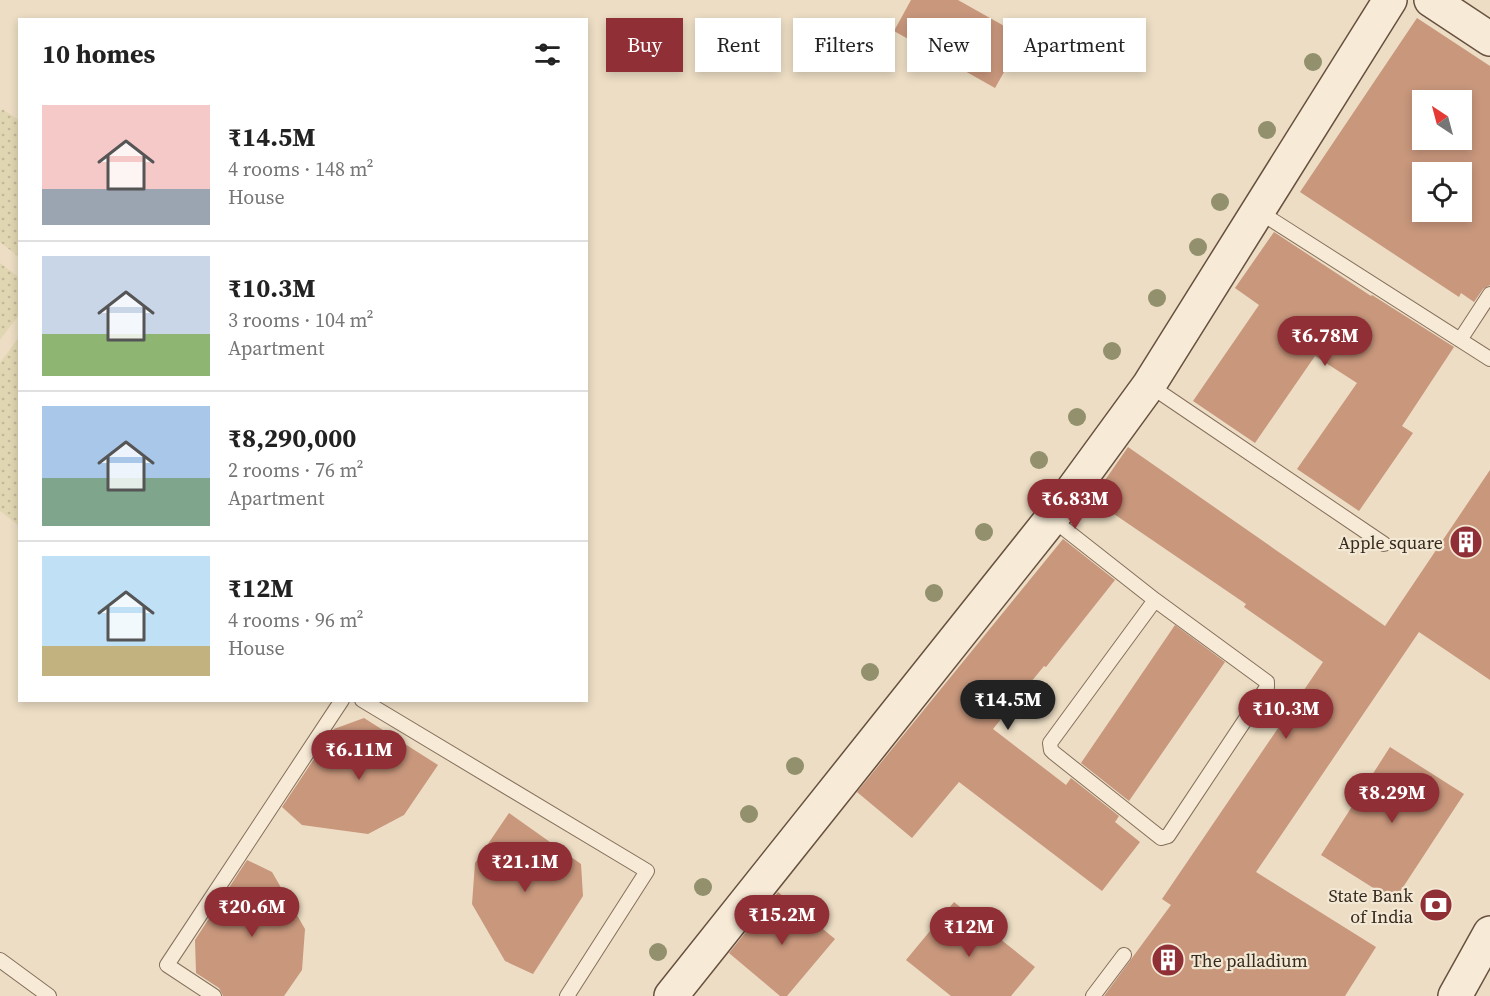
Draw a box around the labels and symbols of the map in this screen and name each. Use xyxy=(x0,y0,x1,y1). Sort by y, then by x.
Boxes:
north arrow xyxy=(1412,90,1472,150)
pin: ₹6.78M xyxy=(1276,316,1374,367)
pin: ₹6.83M xyxy=(1026,479,1124,530)
building icon: Apple square xyxy=(1448,524,1484,560)
place label: Apple square xyxy=(1338,530,1443,555)
pin: ₹14.5M xyxy=(959,680,1057,731)
pin: ₹10.3M xyxy=(1237,689,1335,740)
pin: ₹6.11M xyxy=(310,730,408,781)
pin: ₹8.29M xyxy=(1343,773,1441,824)
pin: ₹21.1M xyxy=(476,842,574,893)
place label: State Bank of India xyxy=(1329,883,1414,929)
pin: ₹20.6M xyxy=(203,887,301,938)
bank icon: State Bank of India xyxy=(1418,887,1454,923)
pin: ₹15.2M xyxy=(733,895,831,946)
pin: ₹12M xyxy=(933,907,1005,958)
building icon: The palladium xyxy=(1150,942,1186,978)
place label: The palladium xyxy=(1191,948,1308,973)

